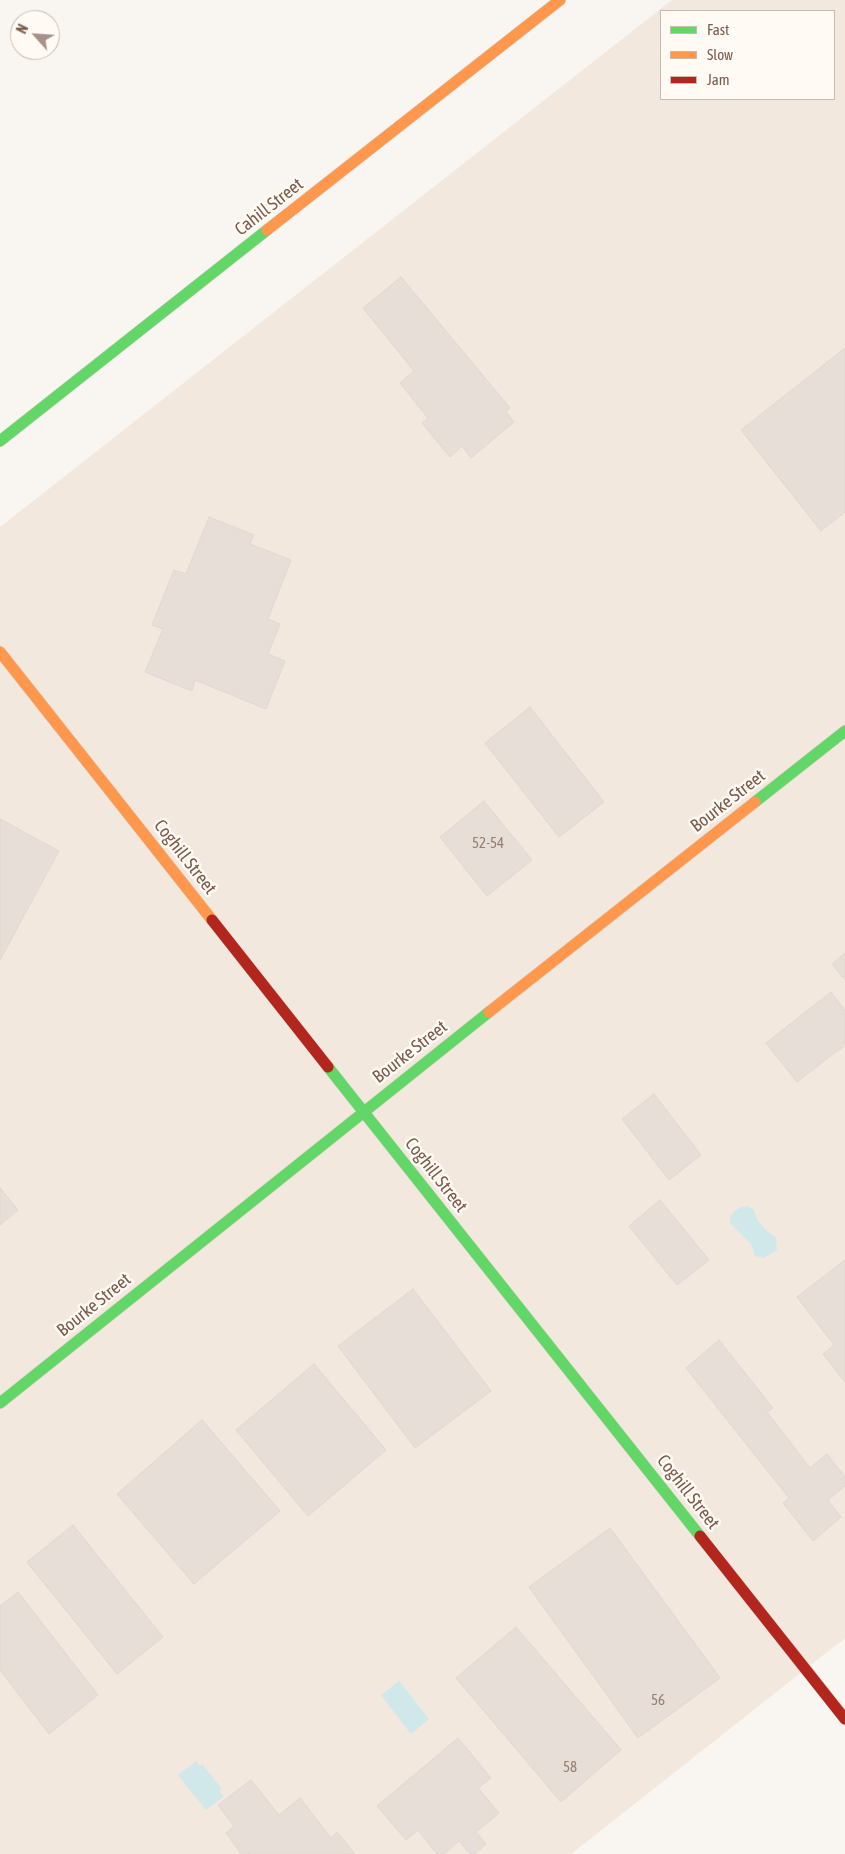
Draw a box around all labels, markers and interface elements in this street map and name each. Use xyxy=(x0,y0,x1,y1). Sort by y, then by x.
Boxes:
north arrow xyxy=(10,10,60,60)
legend xyxy=(660,10,835,100)
text: Fast xyxy=(707,21,729,38)
text: N xyxy=(13,22,31,36)
text: Slow xyxy=(707,46,733,63)
text: Jam xyxy=(707,71,730,88)
street label: Cahill Street xyxy=(231,174,307,240)
street label: Bourke Street xyxy=(686,765,770,837)
street label: Coghill Street xyxy=(149,815,221,899)
house number: 52-54 xyxy=(472,834,504,852)
street label: Bourke Street xyxy=(368,1016,452,1088)
street label: Coghill Street xyxy=(400,1133,472,1217)
street label: Bourke Street xyxy=(53,1269,135,1341)
street label: Coghill Street xyxy=(652,1450,724,1534)
house number: 56 xyxy=(651,1691,665,1709)
house number: 58 xyxy=(563,1758,577,1776)

